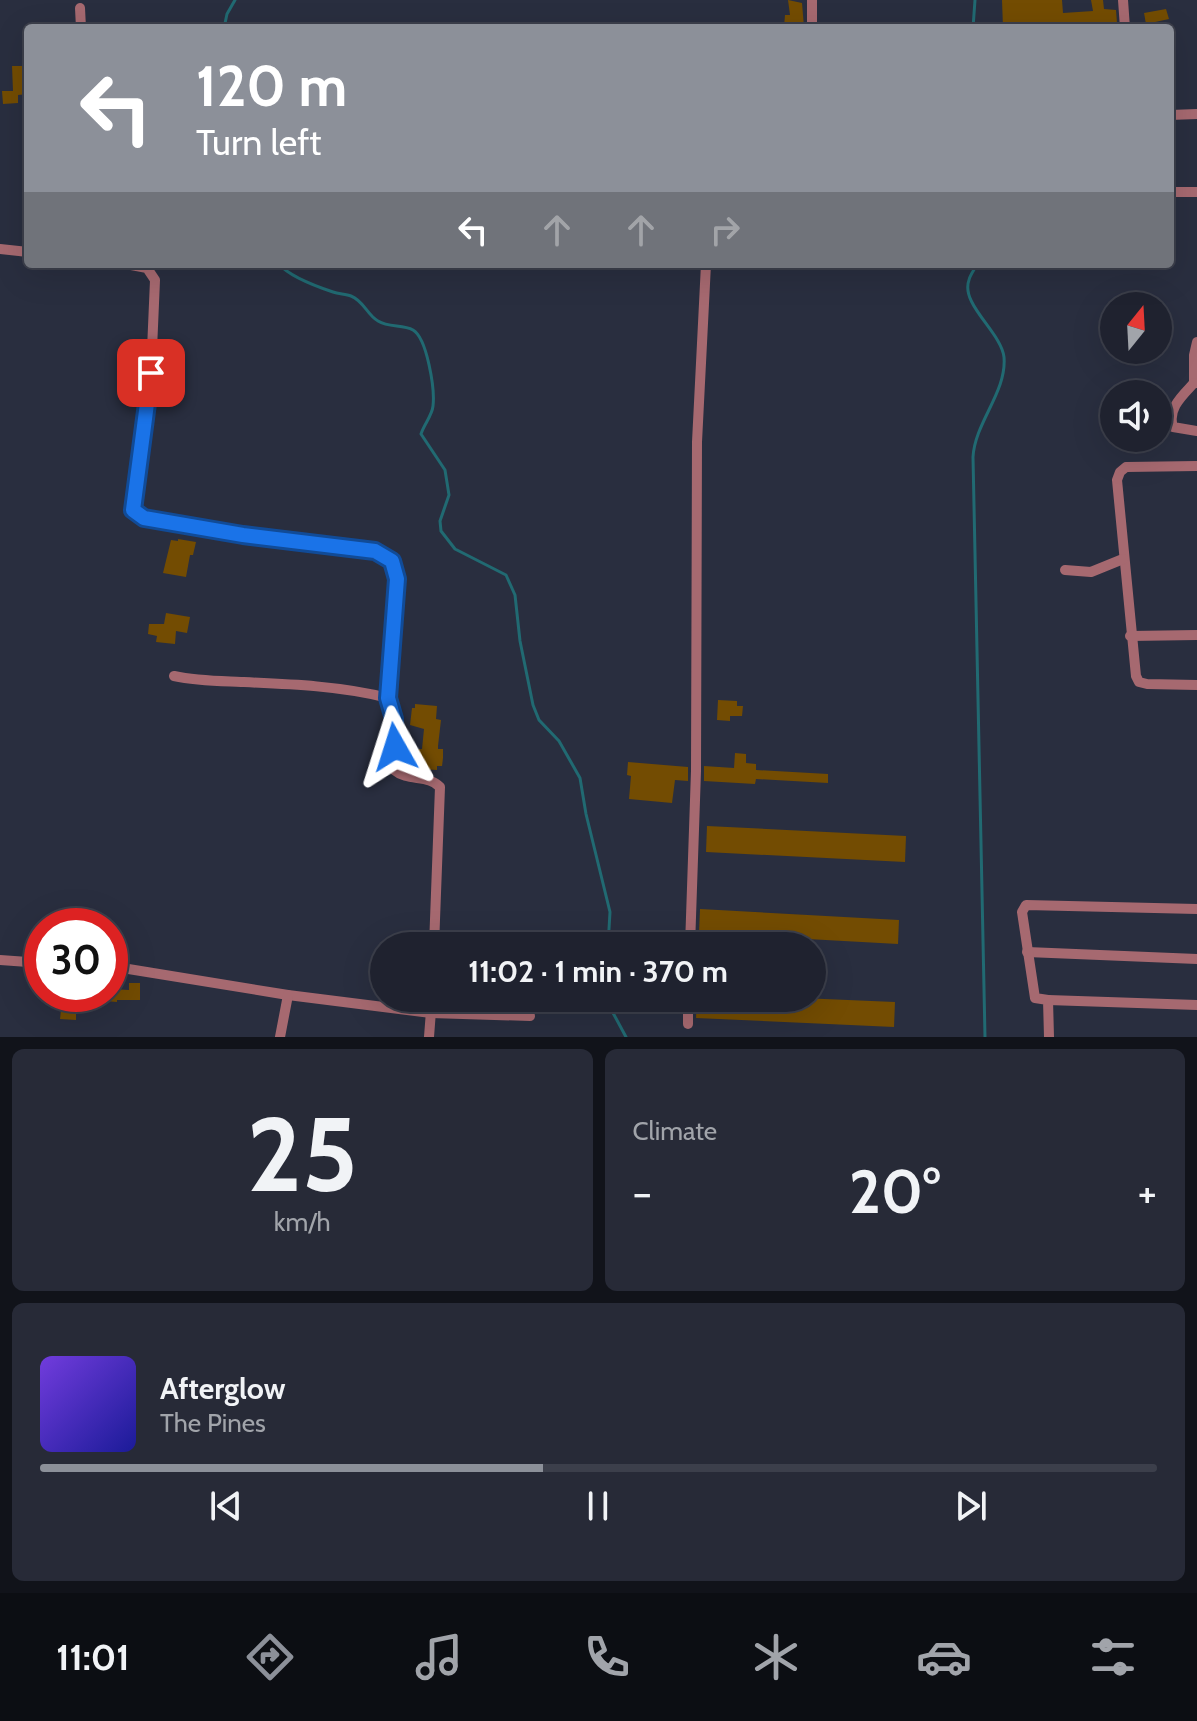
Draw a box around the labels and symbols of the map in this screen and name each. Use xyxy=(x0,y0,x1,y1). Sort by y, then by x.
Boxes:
north arrow xyxy=(1100,292,1172,364)
pin xyxy=(117,339,185,407)
position arrow xyxy=(353,705,437,789)
speed limit sign: 30 xyxy=(24,908,128,1012)

